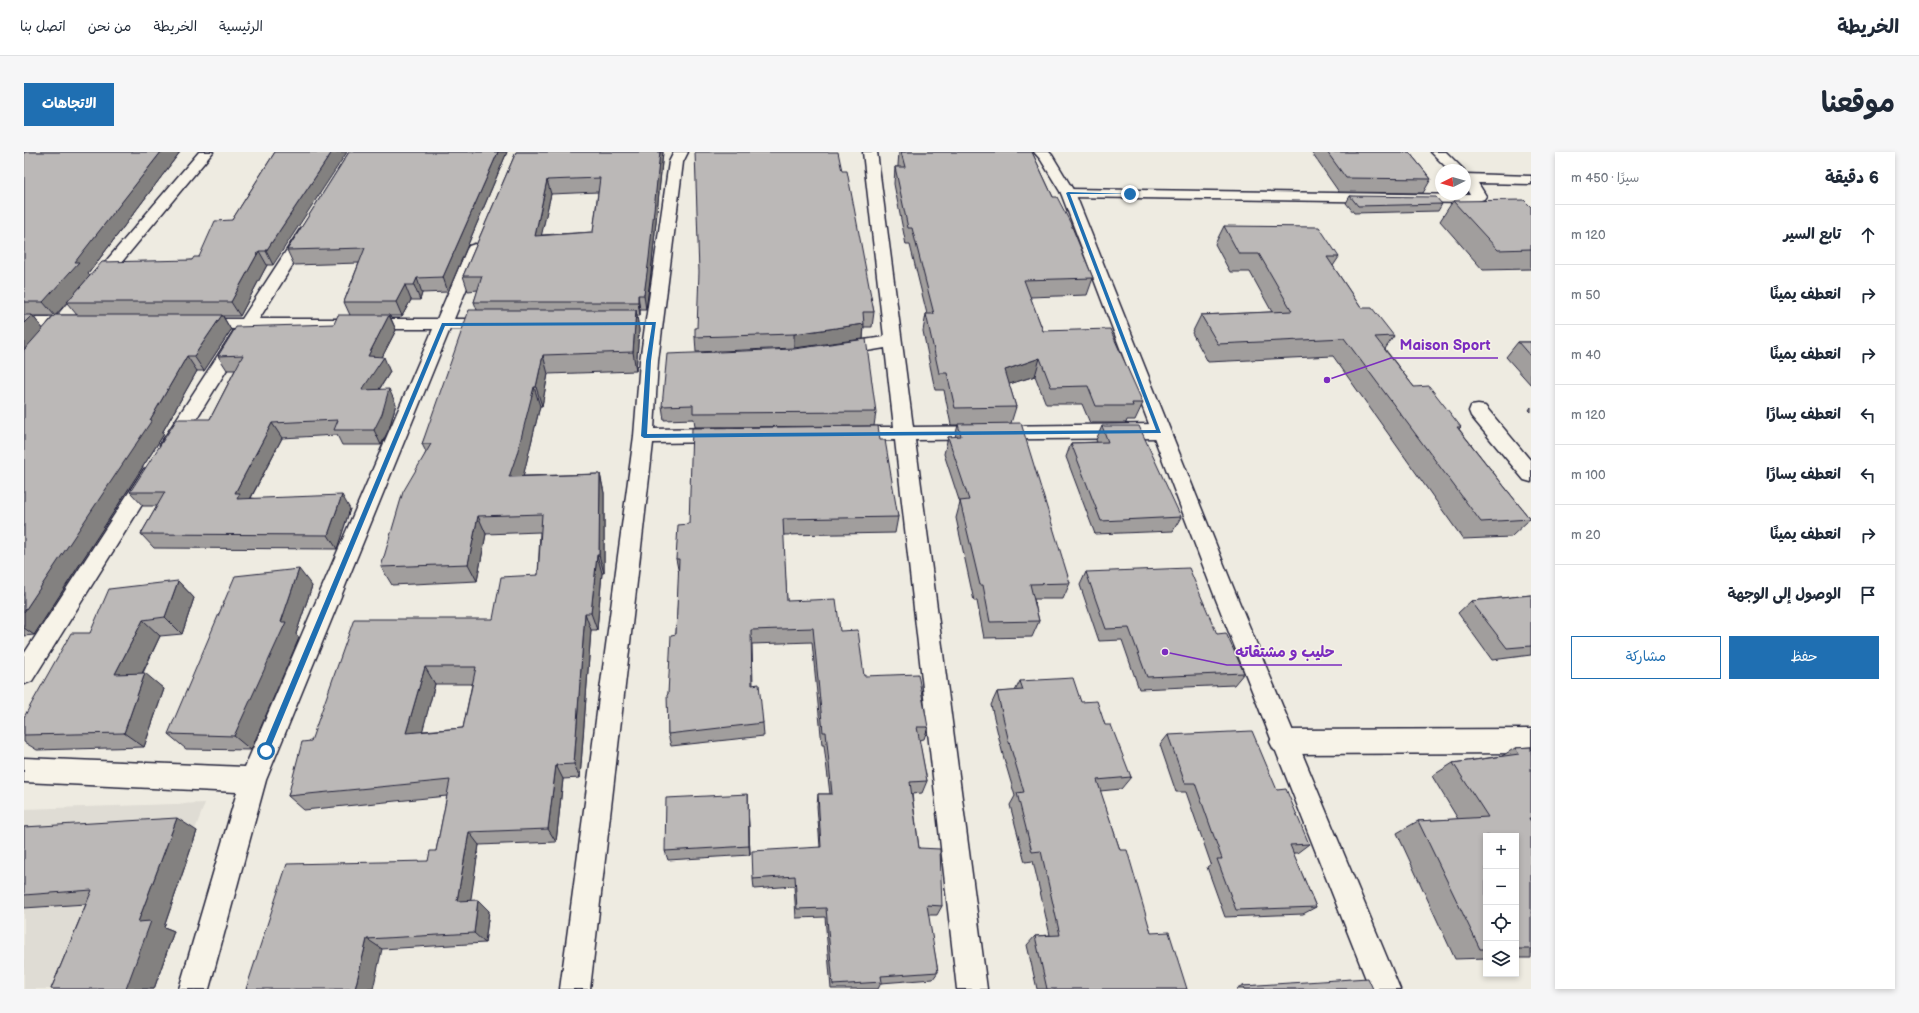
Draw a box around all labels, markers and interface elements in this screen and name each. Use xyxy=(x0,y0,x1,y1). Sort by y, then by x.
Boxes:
text: الخريطة xyxy=(1837,16,1899,39)
text: اتصل بنا xyxy=(20,18,66,35)
text: من نحن xyxy=(88,18,131,35)
text: الخريطة xyxy=(153,18,197,35)
text: الرئيسية xyxy=(219,18,263,35)
button: الاتجاهات xyxy=(24,83,114,126)
text: موقعنا xyxy=(1821,87,1895,120)
north arrow xyxy=(1435,164,1471,200)
text: 6 دقيقة xyxy=(1825,168,1879,188)
text: سيرًا · 450 m xyxy=(1571,170,1639,186)
route end xyxy=(1121,185,1139,203)
icon: ahead xyxy=(1857,224,1879,246)
text: تابع السير xyxy=(1783,225,1841,244)
text: 120 m xyxy=(1571,227,1606,243)
icon: right xyxy=(1857,284,1879,306)
text: انعطف يمينًا xyxy=(1770,285,1841,304)
text: 50 m xyxy=(1571,287,1600,303)
callout: Maison Sport xyxy=(1391,331,1498,358)
text: Maison Sport xyxy=(1399,336,1491,355)
icon: right xyxy=(1857,344,1879,366)
text: انعطف يمينًا xyxy=(1770,345,1841,364)
text: 40 m xyxy=(1571,347,1601,363)
icon: left xyxy=(1857,404,1879,426)
text: انعطف يسارًا xyxy=(1766,405,1841,424)
text: 120 m xyxy=(1571,407,1606,423)
icon: left xyxy=(1857,464,1879,486)
text: انعطف يسارًا xyxy=(1766,465,1841,484)
text: 100 m xyxy=(1571,467,1606,483)
icon: right xyxy=(1857,524,1879,546)
text: انعطف يمينًا xyxy=(1770,525,1841,544)
text: 20 m xyxy=(1571,527,1601,543)
icon: arrive xyxy=(1857,584,1879,606)
text: الوصول إلى الوجهة xyxy=(1727,585,1841,604)
button: مشاركة xyxy=(1571,636,1721,679)
button: حفظ xyxy=(1729,636,1879,679)
callout: حليب و مشتقاته xyxy=(1227,638,1342,665)
text: حليب و مشتقاته xyxy=(1235,643,1335,662)
route start xyxy=(257,742,275,760)
map controls xyxy=(1483,833,1519,977)
button: + xyxy=(1483,833,1519,869)
button: − xyxy=(1483,869,1519,905)
button: locate xyxy=(1483,905,1519,941)
button: layers xyxy=(1483,941,1519,977)

